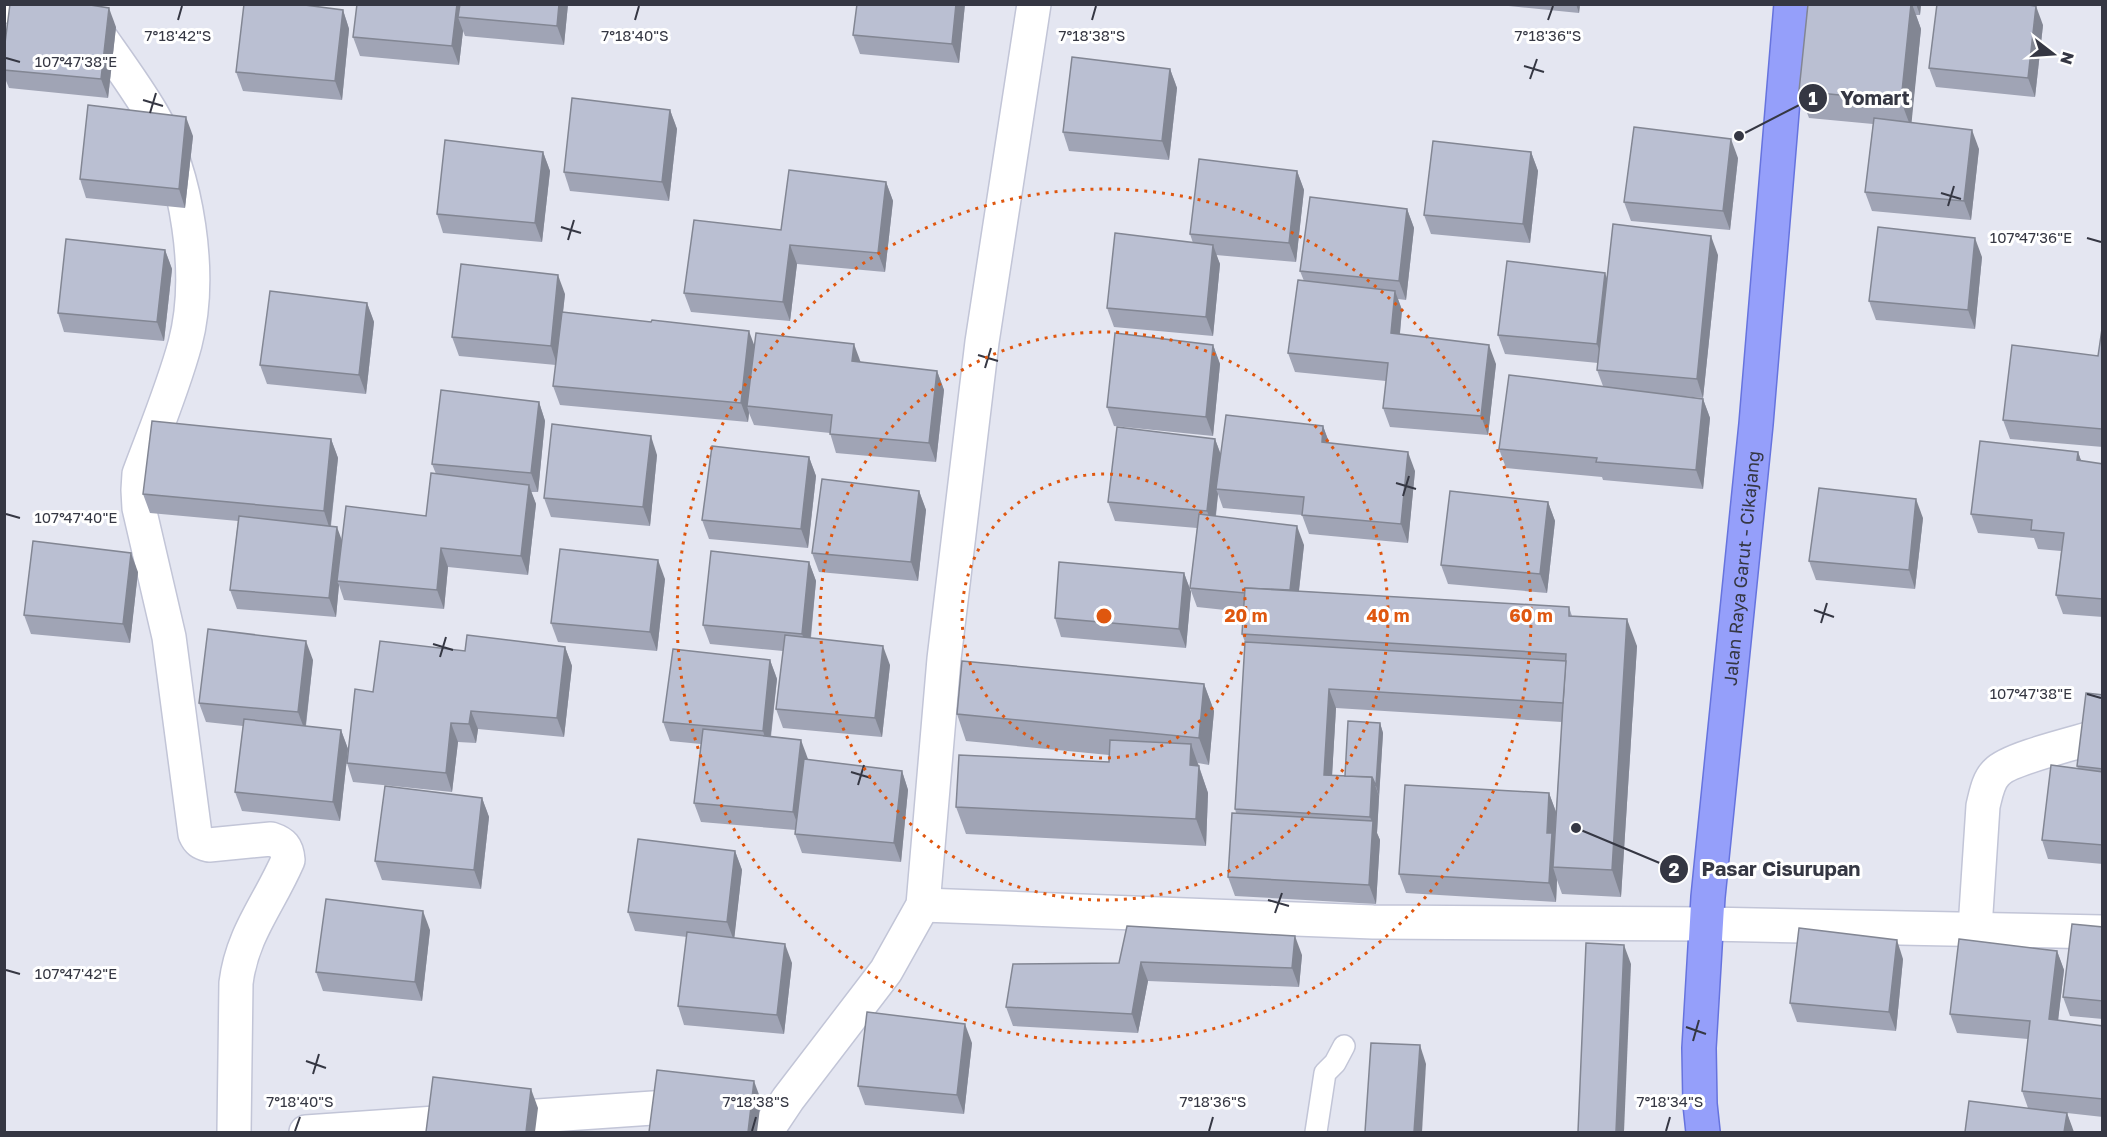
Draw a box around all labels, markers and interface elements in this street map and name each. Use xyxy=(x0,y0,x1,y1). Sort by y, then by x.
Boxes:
north arrow xyxy=(2023,24,2083,84)
text: 7°18'42"S xyxy=(145,26,211,44)
text: 7°18'40"S xyxy=(601,26,669,44)
text: 7°18'38"S xyxy=(1059,26,1125,44)
text: 7°18'36"S xyxy=(1515,26,1581,44)
text: N xyxy=(2056,50,2079,67)
text: 107°47'38"E xyxy=(35,52,117,70)
callout: Yomart xyxy=(1798,79,1922,117)
text: Yomart xyxy=(1840,85,1910,109)
text: 1 xyxy=(1808,87,1818,109)
text: 107°47'36"E xyxy=(1990,228,2072,246)
street label: Jalan Raya Garut - Cikajang xyxy=(1719,450,1764,687)
text: 107°47'40"E xyxy=(35,508,117,526)
text: 20 m xyxy=(1225,604,1267,626)
text: 40 m xyxy=(1366,604,1410,626)
text: 60 m xyxy=(1509,604,1553,626)
centre of rings xyxy=(1094,606,1114,626)
text: 107°47'38"E xyxy=(1990,684,2072,702)
callout: Pasar Cisurupan xyxy=(1659,850,1872,888)
text: Pasar Cisurupan xyxy=(1702,856,1860,880)
text: 2 xyxy=(1669,858,1680,880)
text: 107°47'42"E xyxy=(35,964,117,982)
text: 7°18'40"S xyxy=(266,1092,334,1110)
text: 7°18'38"S xyxy=(723,1092,789,1110)
text: 7°18'36"S xyxy=(1180,1092,1246,1110)
text: 7°18'34"S xyxy=(1637,1092,1703,1110)

